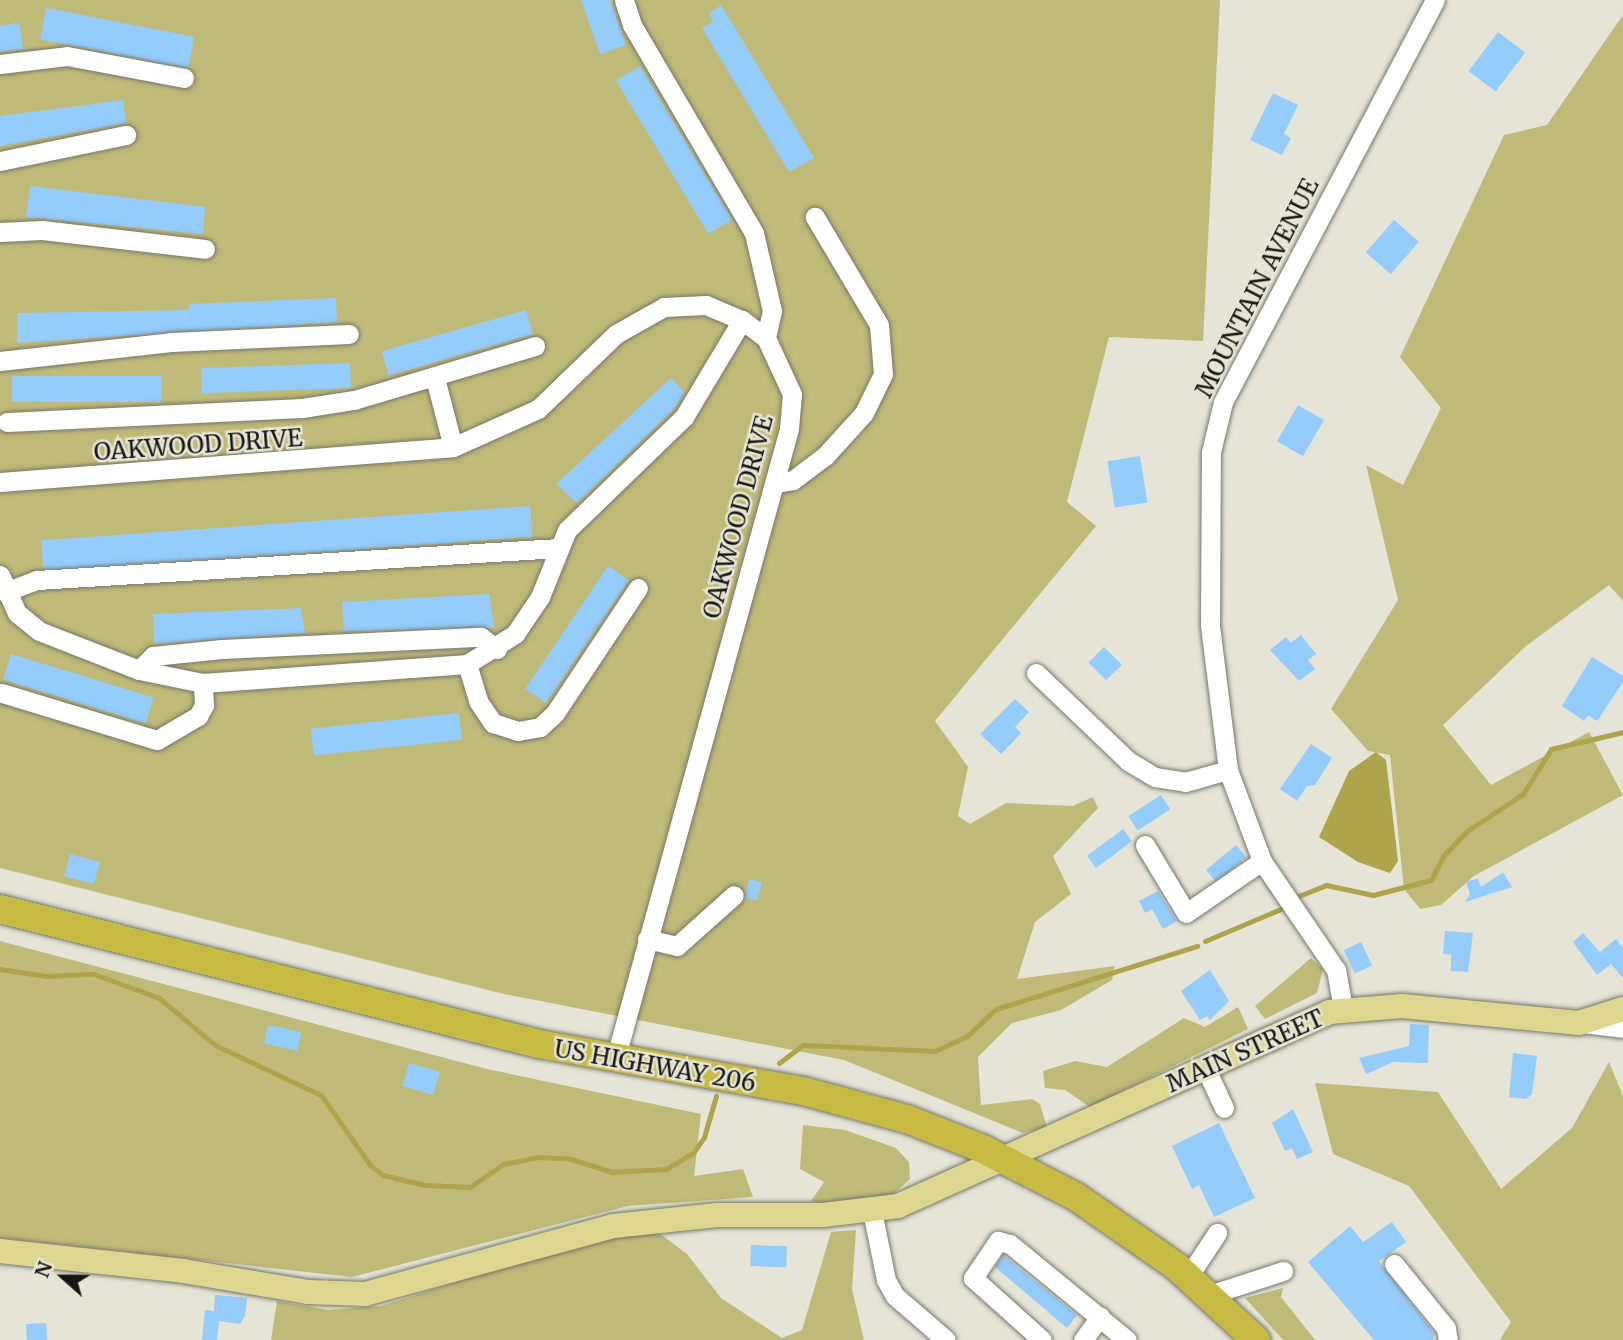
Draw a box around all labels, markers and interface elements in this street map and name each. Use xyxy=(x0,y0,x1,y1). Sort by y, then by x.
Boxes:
street label: MOUNTAIN AVENUE xyxy=(1189,174,1325,402)
street label: OAKWOOD DRIVE xyxy=(697,412,779,622)
street label: OAKWOOD DRIVE xyxy=(93,423,303,467)
street label: MAIN STREET xyxy=(1162,1003,1328,1099)
street label: US HIGHWAY 206 xyxy=(552,1034,758,1098)
north arrow xyxy=(28,1242,98,1312)
text: N xyxy=(29,1258,57,1281)

